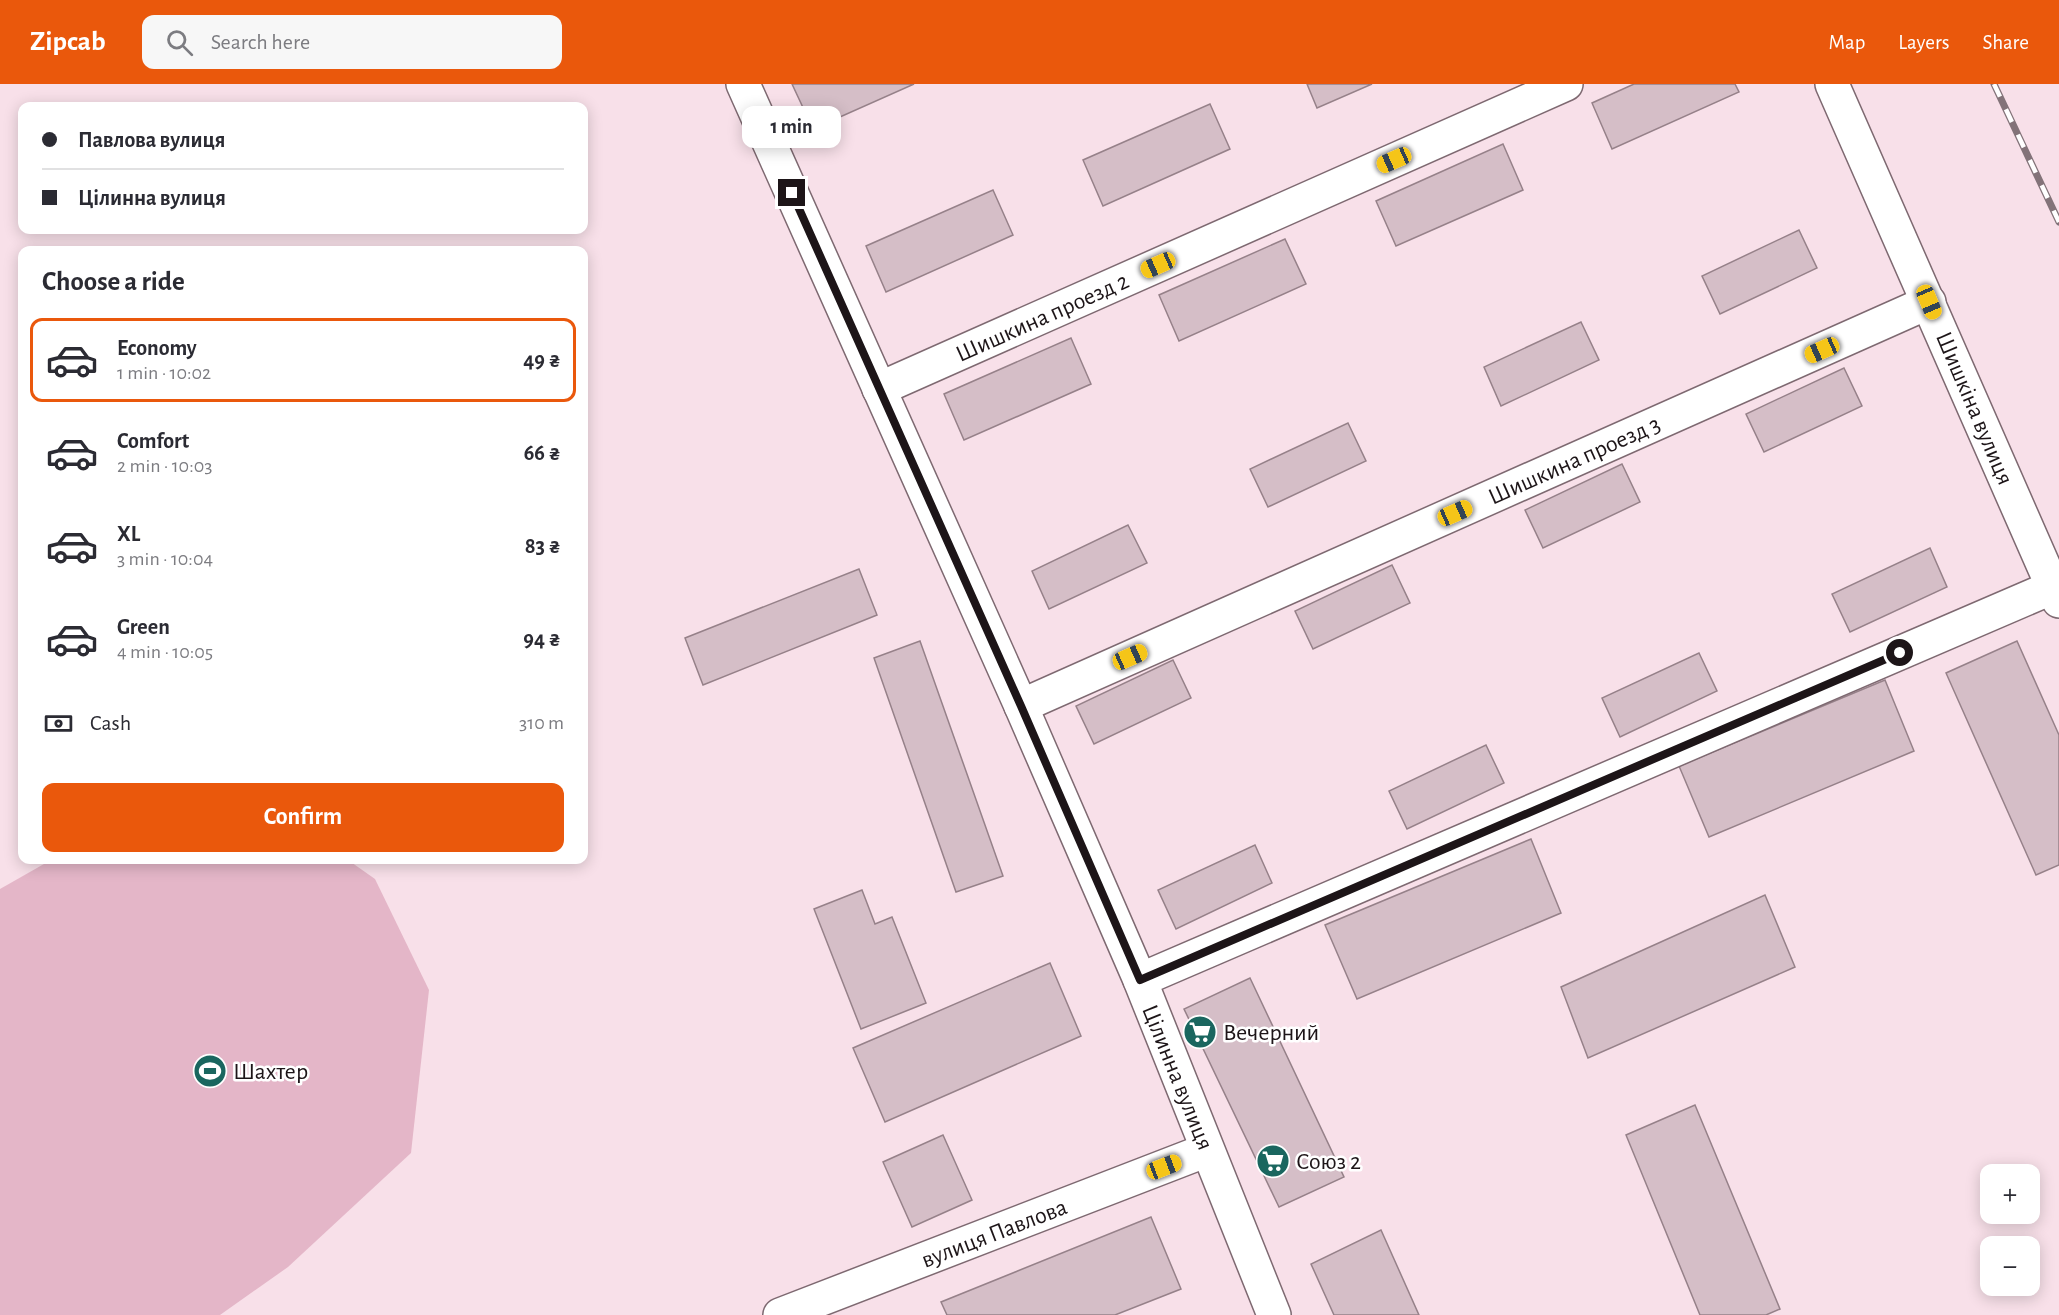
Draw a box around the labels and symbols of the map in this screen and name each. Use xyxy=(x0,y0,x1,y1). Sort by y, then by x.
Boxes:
callout: 1 min xyxy=(742,106,842,148)
car xyxy=(1374,144,1414,176)
route end xyxy=(778,179,805,206)
car xyxy=(1138,249,1178,281)
street label: Шишкина проезд 2 xyxy=(952,269,1133,367)
car xyxy=(1914,282,1944,322)
street label: Шишкіна вулиця xyxy=(1931,328,2017,489)
car xyxy=(1802,334,1842,366)
street label: Шишкина проезд 3 xyxy=(1485,412,1664,510)
car xyxy=(1435,497,1475,529)
route start xyxy=(1886,639,1913,666)
car xyxy=(1110,641,1150,673)
street label: Цілинна вулиця xyxy=(1137,1001,1217,1153)
supermarket icon: Вечерний xyxy=(1182,1014,1218,1050)
place label: Вечерний xyxy=(1223,1021,1319,1045)
sports icon: Шахтер xyxy=(192,1053,228,1089)
place label: Шахтер xyxy=(233,1060,308,1084)
supermarket icon: Союз 2 xyxy=(1255,1143,1291,1179)
place label: Союз 2 xyxy=(1296,1150,1361,1174)
car xyxy=(1144,1152,1184,1182)
street label: вулиця Павлова xyxy=(918,1195,1071,1273)

